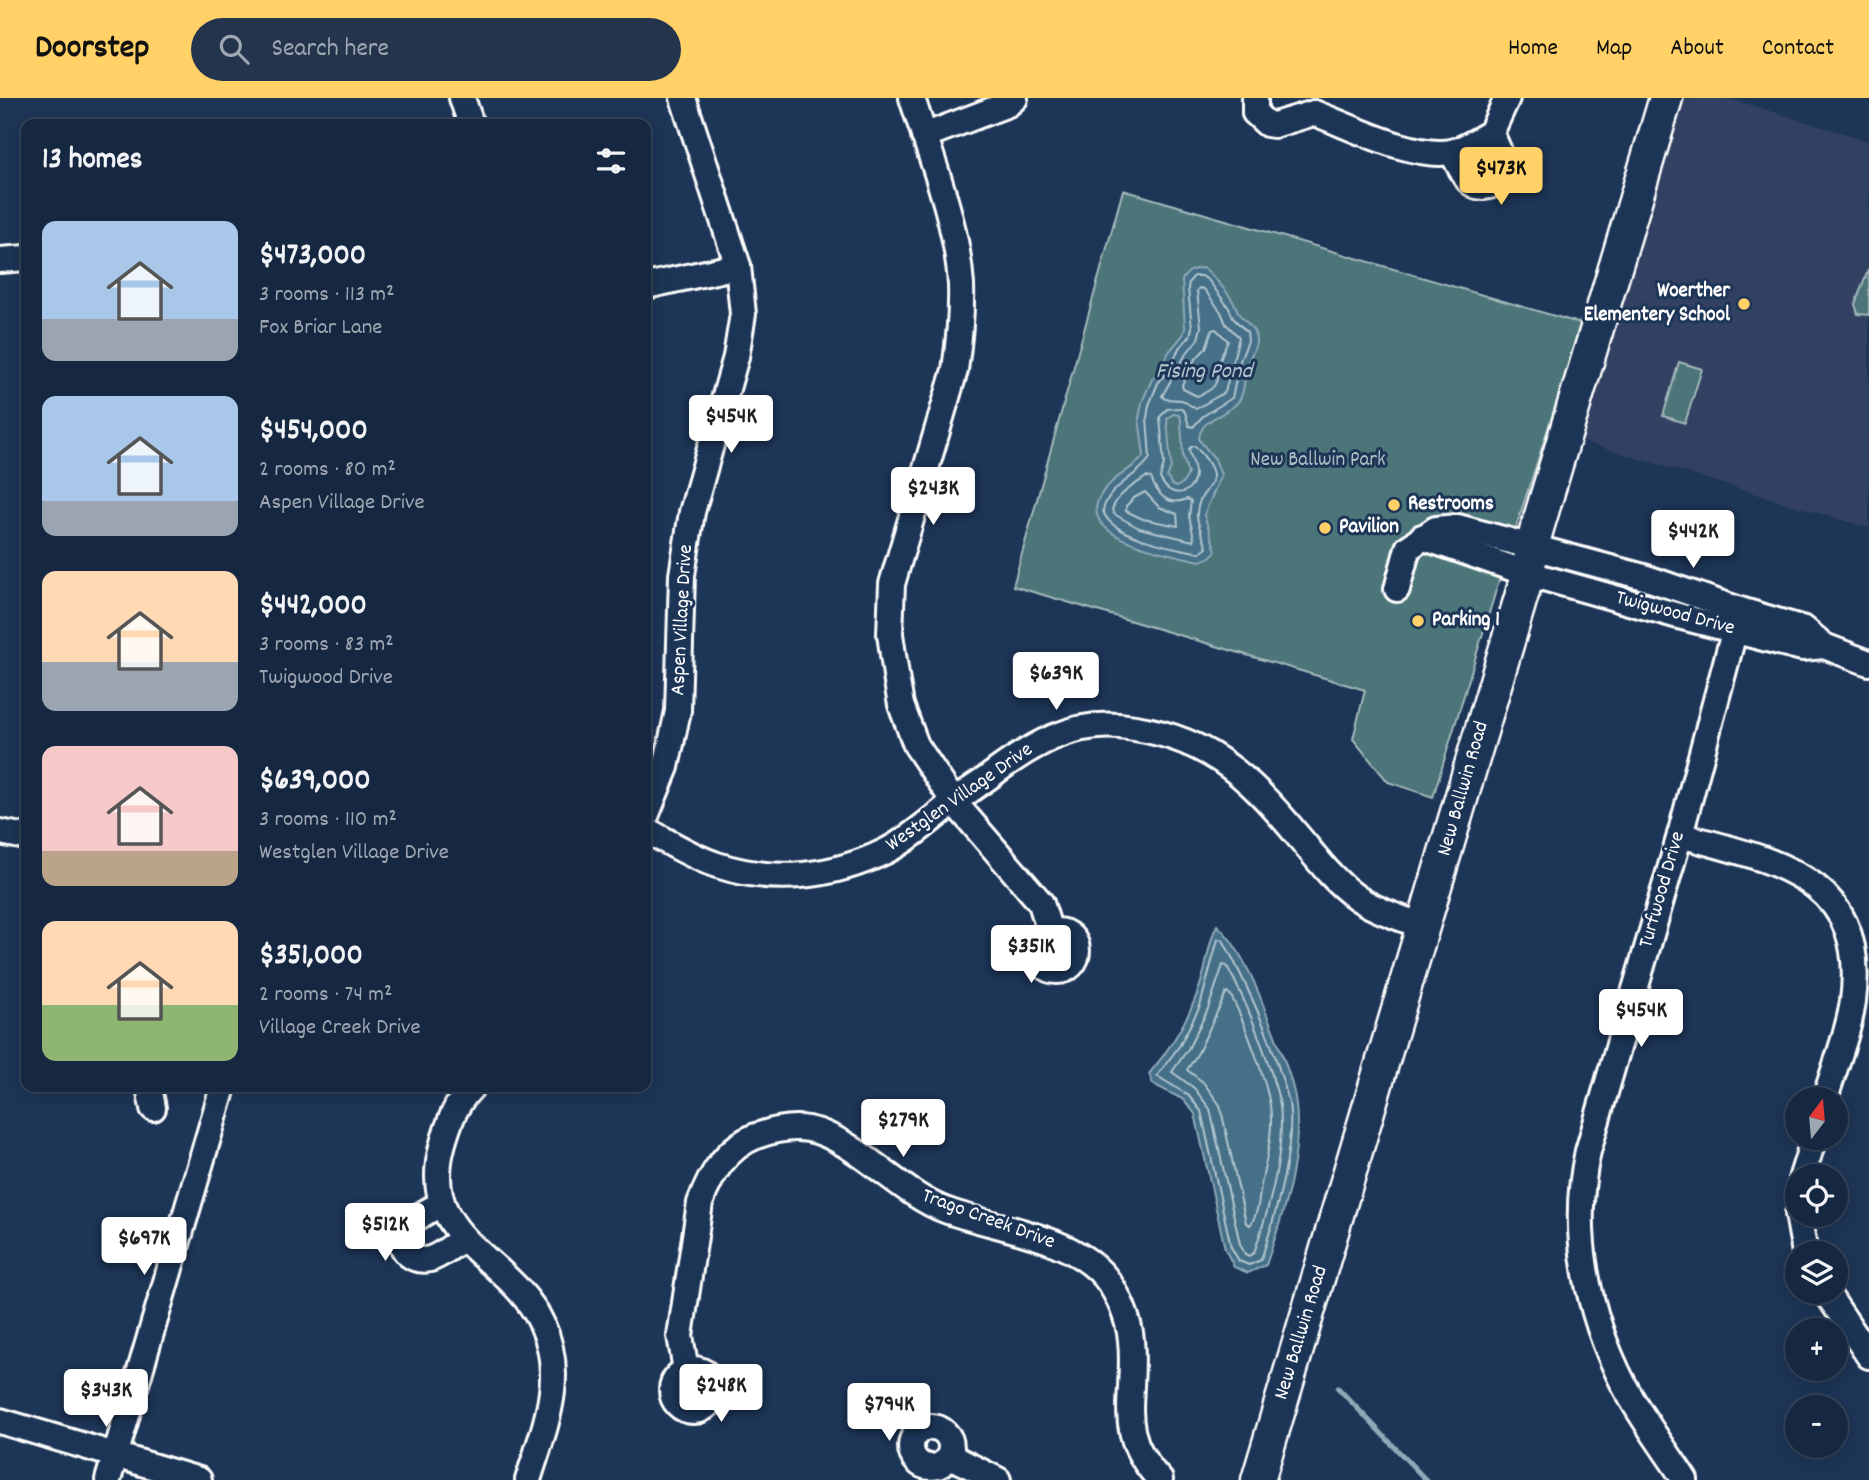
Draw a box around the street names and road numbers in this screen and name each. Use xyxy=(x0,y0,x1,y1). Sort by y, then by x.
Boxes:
street label: Aspen Village Drive xyxy=(664,544,702,696)
street label: Twigwood Drive xyxy=(1612,584,1738,644)
street label: New Ballwin Road xyxy=(1430,718,1498,860)
street label: Westglen Village Drive xyxy=(880,736,1040,860)
street label: Turfwood Drive xyxy=(1632,828,1694,952)
street label: Trago Creek Drive xyxy=(917,1182,1059,1258)
street label: New Ballwin Road xyxy=(1267,1262,1337,1404)

